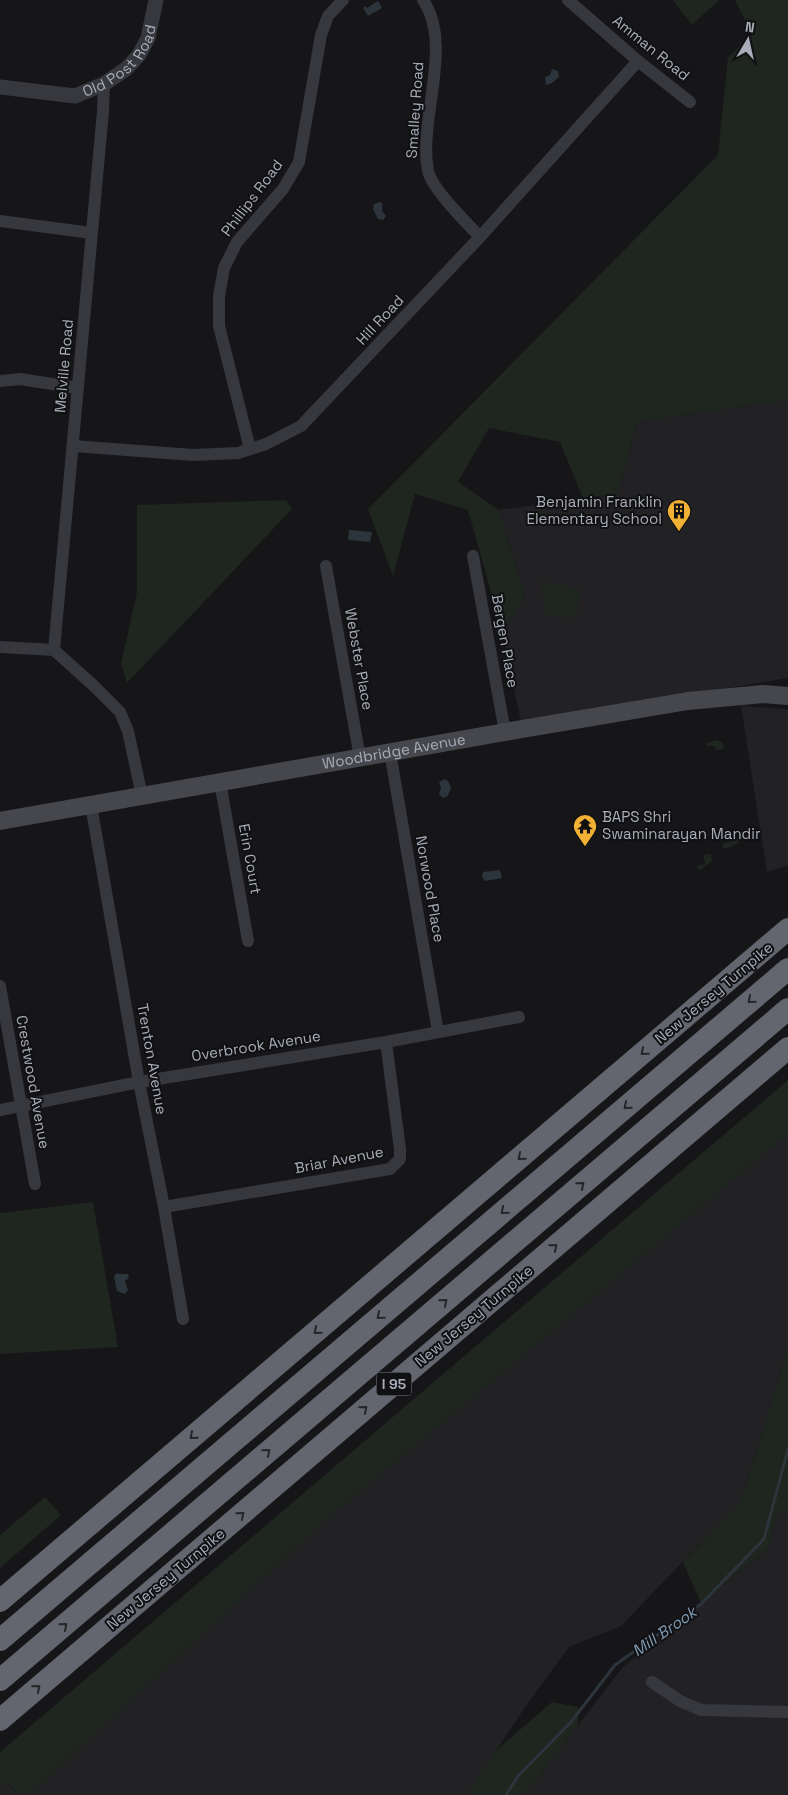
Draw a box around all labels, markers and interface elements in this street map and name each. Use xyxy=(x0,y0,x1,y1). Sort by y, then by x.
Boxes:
street label: Amman Road xyxy=(609,11,694,84)
north arrow xyxy=(723,15,773,65)
text: N xyxy=(744,18,756,37)
street label: Old Post Road xyxy=(80,23,160,101)
street label: Smalley Road xyxy=(402,61,427,159)
street label: Phillips Road xyxy=(217,156,287,240)
street label: Hill Road xyxy=(352,291,408,349)
street label: Melville Road xyxy=(50,318,77,414)
place label: Benjamin Franklin Elementary School xyxy=(526,492,662,528)
building icon: Benjamin Franklin Elementary School xyxy=(666,498,692,532)
street label: Bergen Place xyxy=(488,593,523,689)
street label: Webster Place xyxy=(341,606,378,711)
street label: Woodbridge Avenue xyxy=(321,729,467,773)
place label: BAPS Shri Swaminarayan Mandir xyxy=(602,807,761,843)
temple icon: BAPS Shri Swaminarayan Mandir xyxy=(572,813,598,847)
street label: Erin Court xyxy=(235,822,266,896)
street label: Norwood Place xyxy=(412,834,449,944)
street label: New Jersey Turnpike xyxy=(651,938,777,1048)
one-way arrow xyxy=(748,995,757,1003)
street label: Trenton Avenue xyxy=(133,1002,172,1116)
street label: Crestwood Avenue xyxy=(12,1014,55,1150)
street label: Overbrook Avenue xyxy=(190,1026,322,1065)
one-way arrow xyxy=(641,1046,650,1055)
one-way arrow xyxy=(624,1100,633,1109)
street label: Briar Avenue xyxy=(293,1142,385,1177)
one-way arrow xyxy=(517,1151,526,1160)
one-way arrow xyxy=(576,1182,585,1191)
one-way arrow xyxy=(500,1205,509,1214)
one-way arrow xyxy=(549,1244,558,1253)
street label: New Jersey Turnpike xyxy=(411,1261,537,1371)
one-way arrow xyxy=(439,1298,448,1307)
one-way arrow xyxy=(377,1311,386,1319)
one-way arrow xyxy=(314,1325,323,1333)
road number: I 95 xyxy=(376,1372,412,1396)
one-way arrow xyxy=(359,1406,368,1415)
one-way arrow xyxy=(190,1430,199,1439)
one-way arrow xyxy=(262,1449,271,1458)
one-way arrow xyxy=(235,1511,244,1520)
street label: New Jersey Turnpike xyxy=(103,1524,229,1634)
water label: Mill Brook xyxy=(628,1600,703,1661)
one-way arrow xyxy=(58,1623,67,1632)
one-way arrow xyxy=(31,1686,40,1694)

